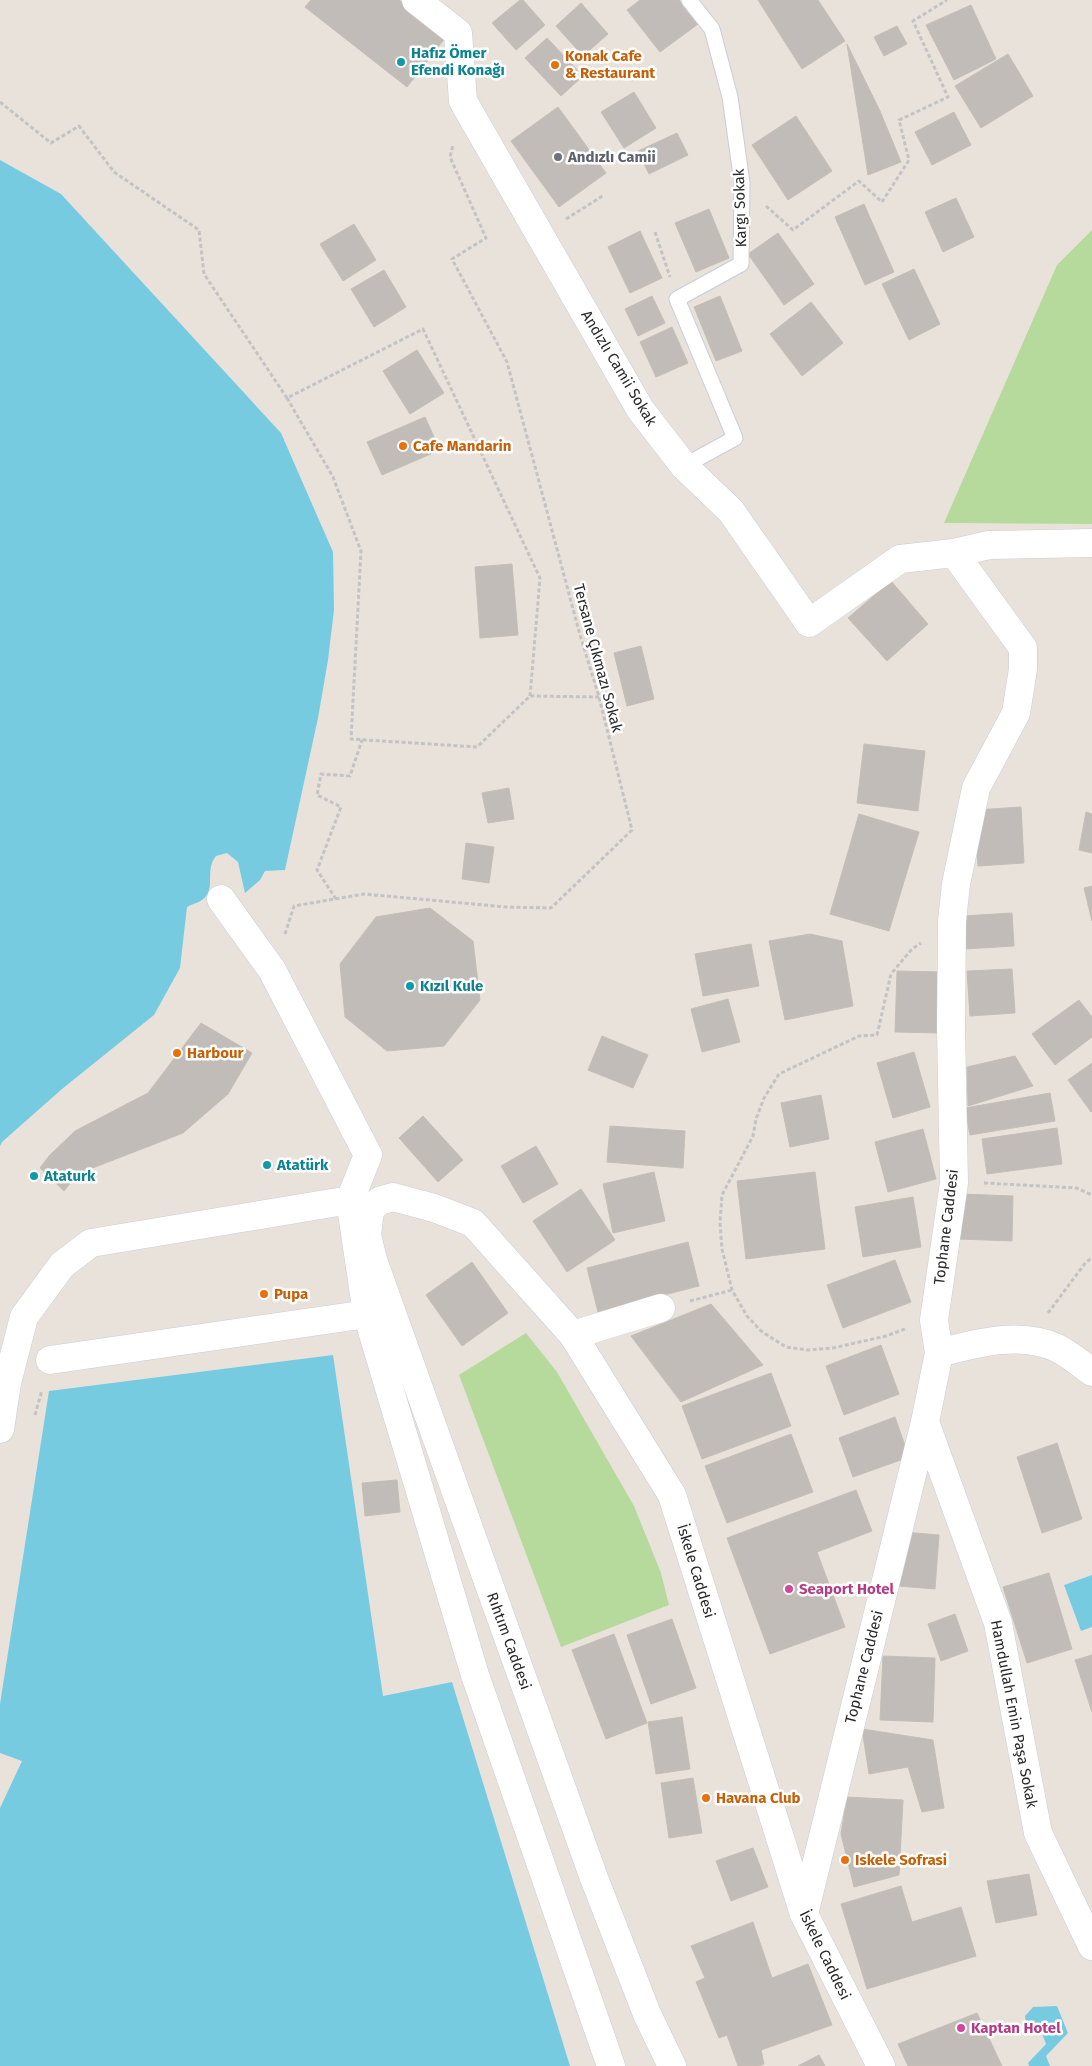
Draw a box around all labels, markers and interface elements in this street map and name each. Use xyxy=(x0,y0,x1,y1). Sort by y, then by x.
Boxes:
place label: Hafız Ömer Efendi Konağı xyxy=(411,44,505,79)
place label: Konak Cafe & Restaurant xyxy=(565,47,655,82)
marker: Hafız Ömer Efendi Konağı xyxy=(395,56,407,68)
marker: Konak Cafe & Restaurant xyxy=(549,59,561,71)
place label: Andızlı Camii xyxy=(567,148,656,166)
marker: Andızlı Camii xyxy=(552,151,564,163)
street label: Kargı Sokak xyxy=(730,168,750,248)
street label: Andızlı Camii Sokak xyxy=(577,307,661,429)
place label: Cafe Mandarin xyxy=(413,437,512,455)
marker: Cafe Mandarin xyxy=(397,440,409,452)
street label: Tersane Çıkmazı Sokak xyxy=(570,582,627,734)
place label: Kızıl Kule xyxy=(420,977,483,995)
marker: Kızıl Kule xyxy=(404,980,416,992)
place label: Harbour xyxy=(187,1044,245,1062)
marker: Harbour xyxy=(171,1047,183,1059)
place label: Atatürk xyxy=(276,1156,329,1174)
marker: Atatürk xyxy=(261,1159,273,1171)
place label: Ataturk xyxy=(43,1167,96,1185)
street label: Tophane Caddesi xyxy=(930,1168,962,1286)
marker: Ataturk xyxy=(28,1170,40,1182)
place label: Pupa xyxy=(274,1285,308,1303)
marker: Pupa xyxy=(258,1288,270,1300)
street label: İskele Caddesi xyxy=(673,1522,719,1620)
place label: Seaport Hotel xyxy=(799,1580,895,1598)
marker: Seaport Hotel xyxy=(783,1583,795,1595)
street label: Rıhtım Caddesi xyxy=(483,1590,535,1692)
street label: Tophane Caddesi xyxy=(841,1608,887,1726)
street label: Hamdullah Emin Paşa Sokak xyxy=(987,1618,1041,1810)
place label: Havana Club xyxy=(716,1789,801,1807)
marker: Havana Club xyxy=(700,1792,712,1804)
place label: Iskele Sofrasi xyxy=(855,1851,947,1869)
marker: Iskele Sofrasi xyxy=(839,1854,851,1866)
street label: İskele Caddesi xyxy=(796,1907,854,2003)
place label: Kaptan Hotel xyxy=(971,2019,1061,2037)
marker: Kaptan Hotel xyxy=(955,2022,967,2034)

